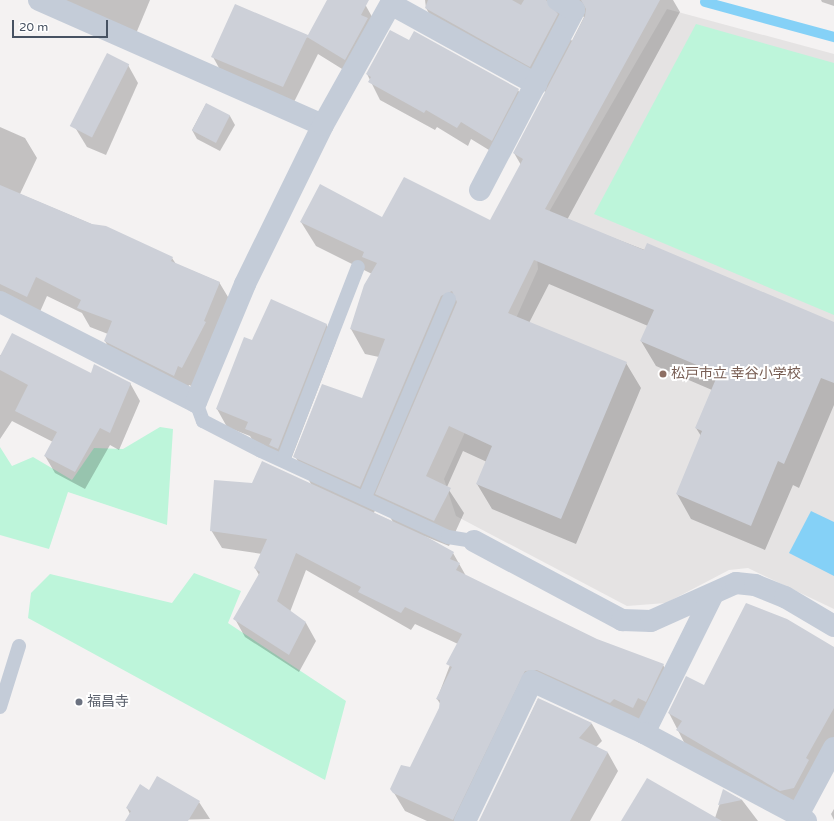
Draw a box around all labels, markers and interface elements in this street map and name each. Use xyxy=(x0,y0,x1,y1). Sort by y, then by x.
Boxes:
scale bar xyxy=(14,12,110,38)
text: 20 m xyxy=(19,20,48,34)
place label: 松戸市立 幸谷小学校 xyxy=(671,366,801,382)
marker: 松戸市立 幸谷小学校 xyxy=(658,369,668,379)
place label: 福昌寺 xyxy=(87,694,129,710)
marker: 福昌寺 xyxy=(74,697,84,707)

